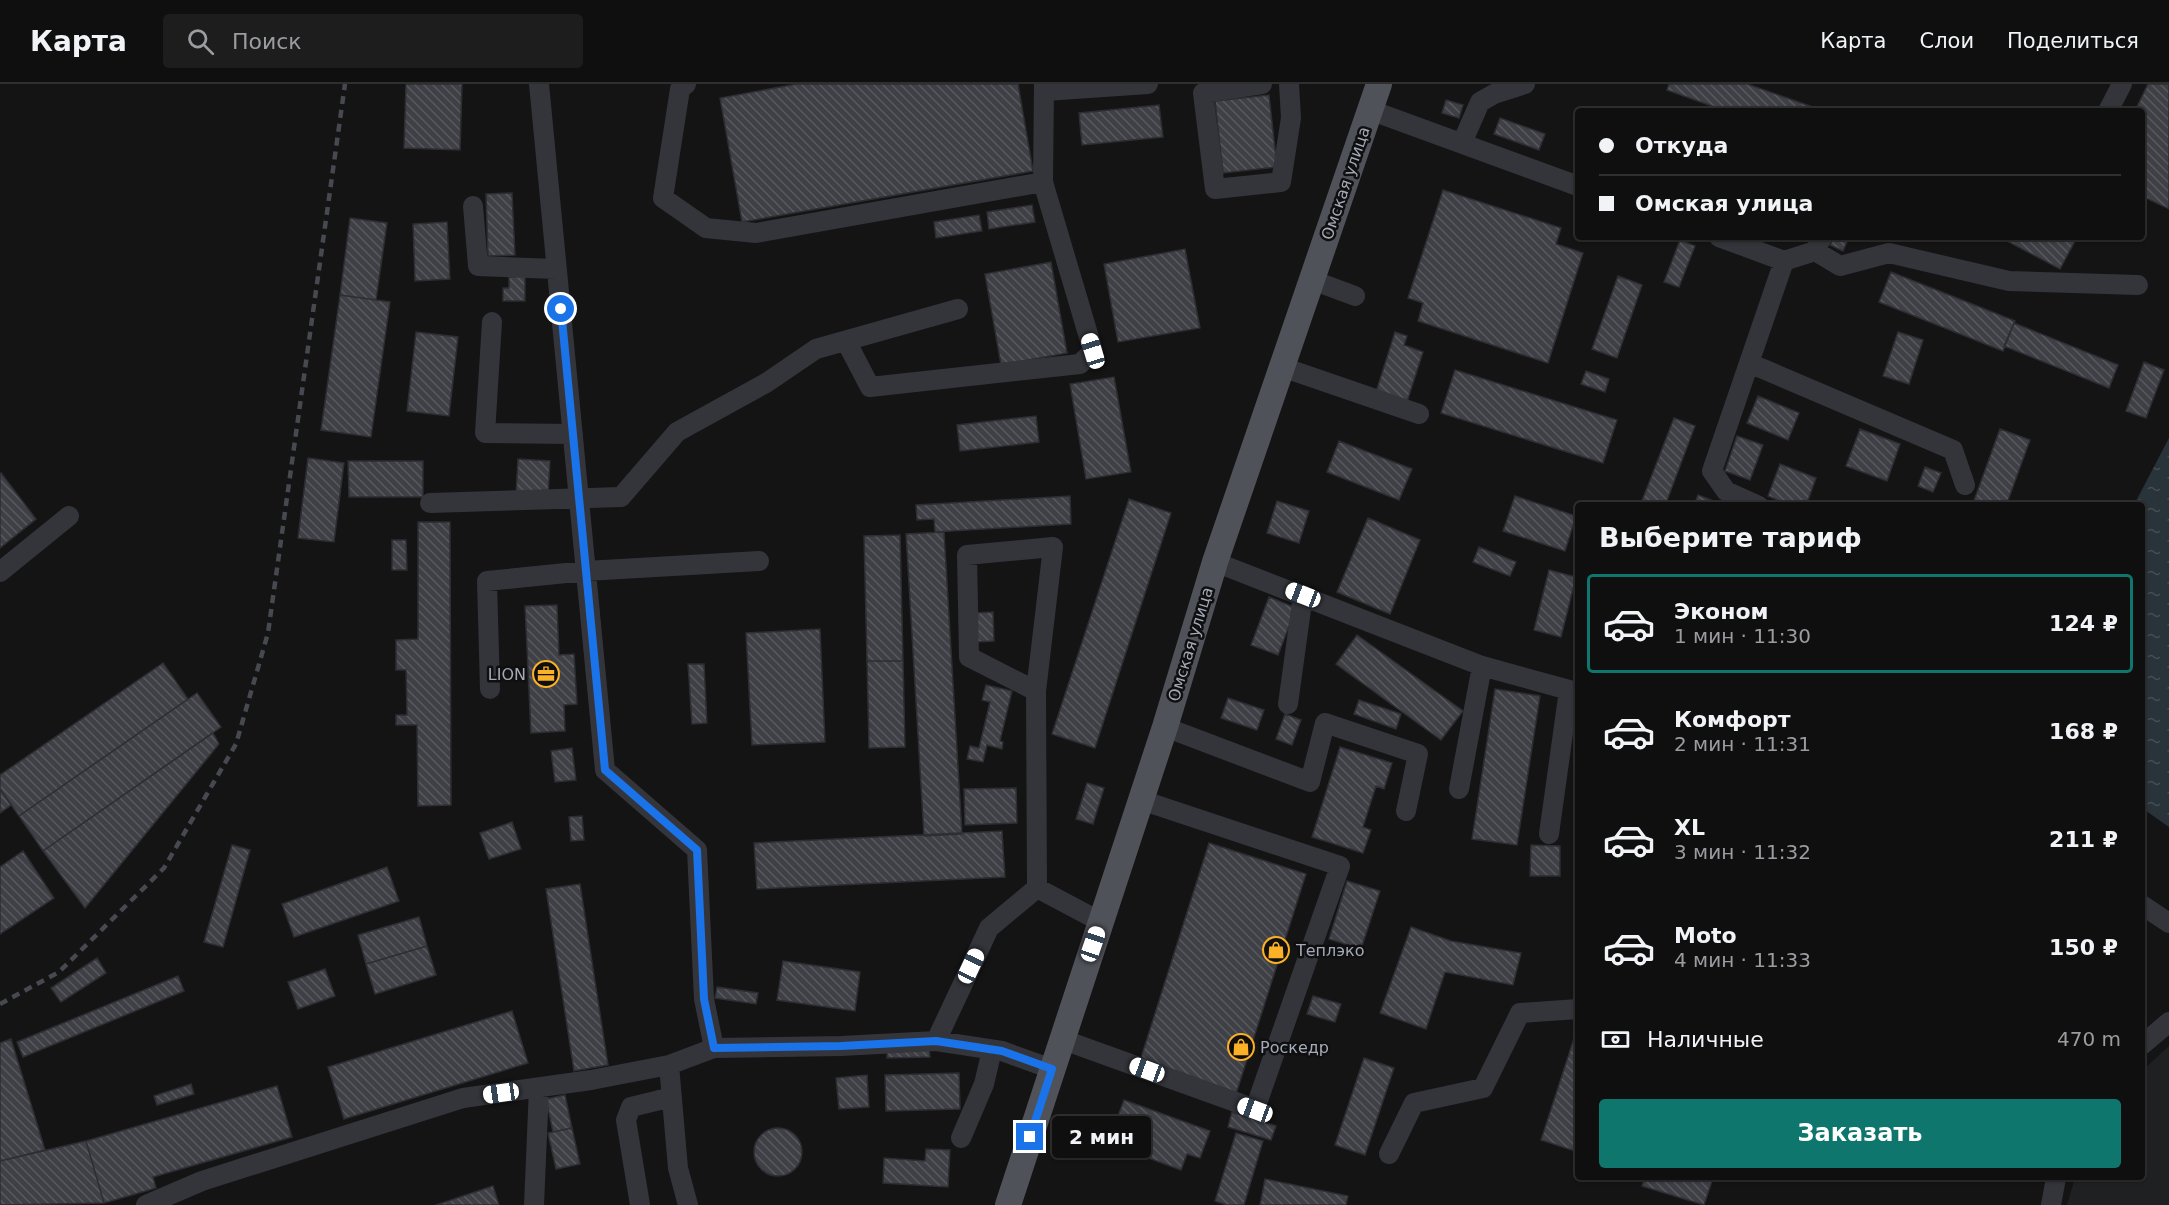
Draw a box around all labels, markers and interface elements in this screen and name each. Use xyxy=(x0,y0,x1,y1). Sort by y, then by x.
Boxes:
search box xyxy=(163,14,583,68)
text: Карта xyxy=(30,25,127,58)
icon: search xyxy=(184,25,217,58)
text: Поиск xyxy=(232,29,302,54)
text: Карта xyxy=(1820,29,1886,53)
text: Слои xyxy=(1919,29,1974,53)
text: Поделиться xyxy=(2007,29,2139,53)
street label: Омская улица xyxy=(1317,124,1374,242)
text: Откуда xyxy=(1635,133,1728,158)
text: Омская улица xyxy=(1635,191,1813,216)
route start xyxy=(547,295,574,322)
car xyxy=(1079,331,1107,371)
text: Выберите тариф xyxy=(1599,522,1862,553)
car xyxy=(1283,580,1323,610)
street label: Омская улица xyxy=(1164,585,1217,704)
icon: car xyxy=(1602,597,1656,651)
text: Эконом xyxy=(1674,599,1769,624)
text: 124 ₽ xyxy=(2049,611,2118,636)
text: 1 мин · 11:30 xyxy=(1674,624,1811,648)
office icon: LION xyxy=(531,659,561,689)
place label: LION xyxy=(488,665,526,684)
icon: car xyxy=(1602,705,1656,759)
text: Комфорт xyxy=(1674,707,1791,732)
text: 168 ₽ xyxy=(2049,719,2118,744)
text: 2 мин · 11:31 xyxy=(1674,732,1811,756)
icon: car xyxy=(1602,813,1656,867)
text: XL xyxy=(1674,815,1705,840)
text: 211 ₽ xyxy=(2049,827,2118,852)
text: 3 мин · 11:32 xyxy=(1674,840,1811,864)
icon: car xyxy=(1602,921,1656,975)
text: Moto xyxy=(1674,923,1737,948)
car xyxy=(1079,924,1107,964)
shop icon: Теплэко xyxy=(1261,935,1291,965)
text: 150 ₽ xyxy=(2049,935,2118,960)
place label: Теплэко xyxy=(1295,941,1365,960)
car xyxy=(955,946,987,986)
text: 4 мин · 11:33 xyxy=(1674,948,1811,972)
icon: cash xyxy=(1599,1023,1632,1056)
text: Наличные xyxy=(1647,1027,1764,1052)
text: 470 m xyxy=(2057,1027,2121,1051)
shop icon: Роскедр xyxy=(1226,1032,1256,1062)
place label: Роскедр xyxy=(1260,1038,1329,1057)
car xyxy=(1127,1055,1167,1085)
car xyxy=(482,1082,520,1104)
car xyxy=(1235,1095,1275,1125)
button: Заказать xyxy=(1599,1099,2121,1168)
callout: 2 мин xyxy=(1051,1116,1150,1158)
route end xyxy=(1016,1123,1043,1150)
text: 2 мин xyxy=(1069,1125,1134,1149)

